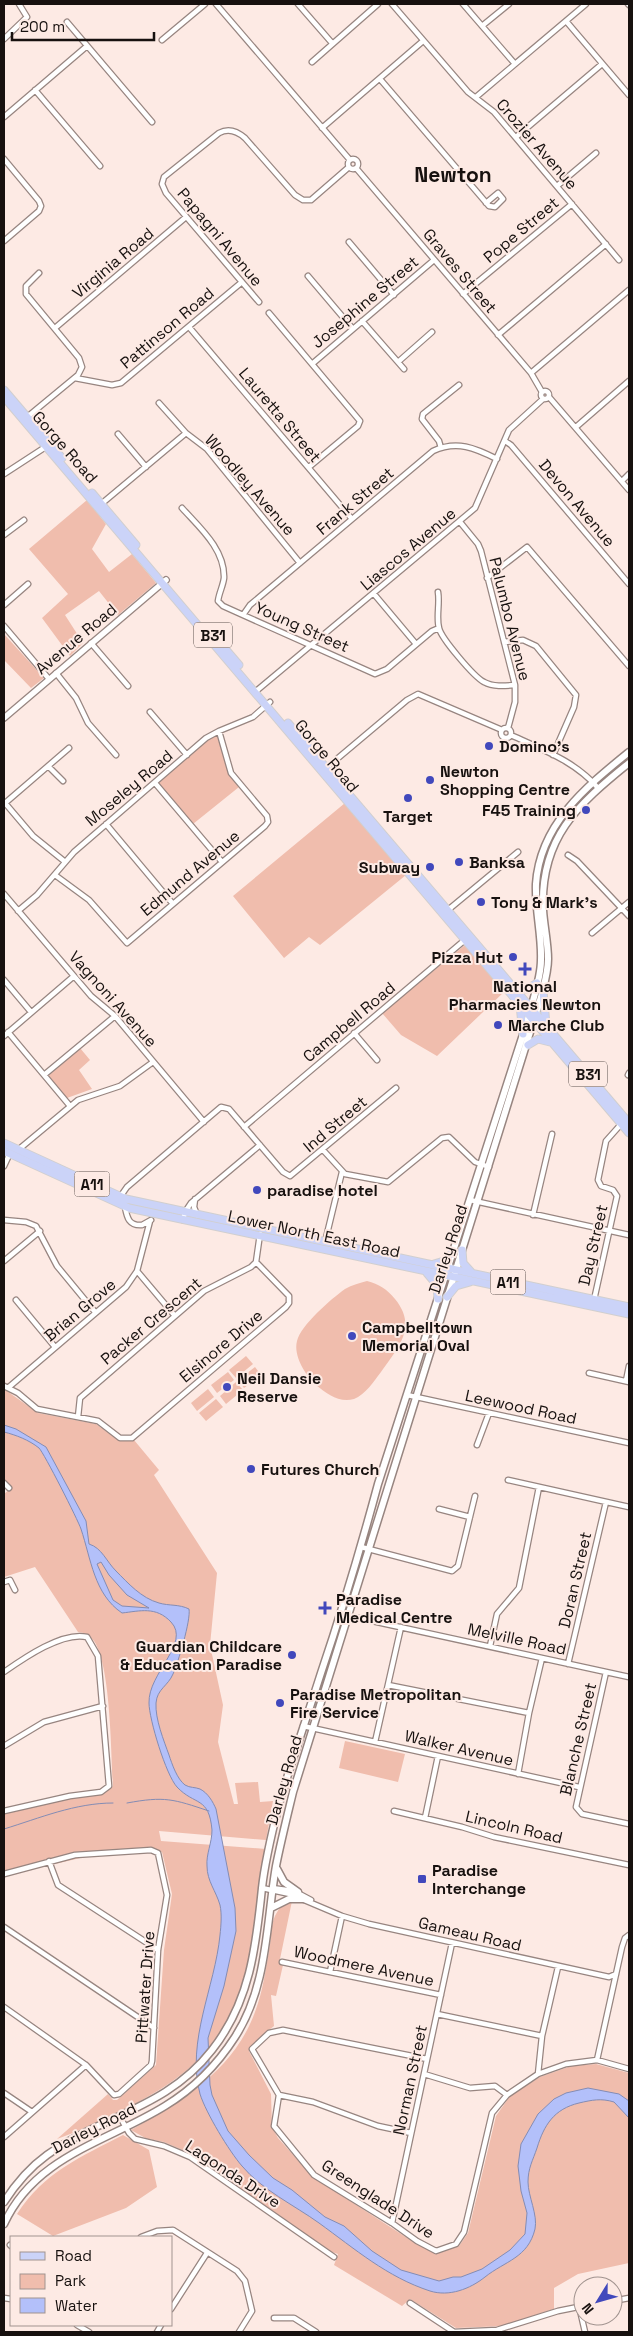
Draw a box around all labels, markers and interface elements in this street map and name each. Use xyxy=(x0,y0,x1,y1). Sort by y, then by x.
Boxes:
scale bar xyxy=(12,10,155,42)
text: 200 m xyxy=(20,17,65,36)
street label: Crozier Avenue xyxy=(492,94,582,194)
district label: Newton xyxy=(414,161,492,188)
street label: Papagni Avenue xyxy=(173,183,267,291)
street label: Pope Street xyxy=(479,192,563,268)
street label: Virginia Road xyxy=(68,223,158,303)
street label: Graves Street xyxy=(418,224,502,318)
street label: Josephine Street xyxy=(307,251,423,353)
street label: Pattinson Road xyxy=(116,283,218,373)
street label: Lauretta Street xyxy=(234,363,326,467)
street label: Gorge Road xyxy=(28,406,102,488)
street label: Woodley Avenue xyxy=(200,430,300,540)
street label: Devon Avenue xyxy=(534,455,620,551)
street label: Frank Street xyxy=(312,462,398,540)
street label: Liascos Avenue xyxy=(356,503,460,595)
street label: Palumbo Avenue xyxy=(484,555,536,683)
street label: Young Street xyxy=(252,597,352,657)
street label: Avenue Road xyxy=(31,599,121,679)
road number: B31 xyxy=(194,622,232,648)
street label: Gorge Road xyxy=(290,715,364,797)
place label: Domino's xyxy=(499,736,570,757)
marker: Domino's xyxy=(483,740,495,752)
street label: Moseley Road xyxy=(81,745,177,831)
place label: Newton Shopping Centre xyxy=(440,761,570,800)
marker: Newton Shopping Centre xyxy=(424,774,436,786)
marker: Target xyxy=(402,792,414,804)
place label: F45 Training xyxy=(482,800,576,821)
marker: F45 Training xyxy=(580,804,592,816)
place label: Target xyxy=(383,806,433,827)
street label: Edmund Avenue xyxy=(136,825,244,921)
place label: Banksa xyxy=(469,852,525,873)
marker: Banksa xyxy=(453,856,465,868)
place label: Subway xyxy=(359,857,420,878)
marker: Subway xyxy=(424,861,436,873)
place label: Tony & Mark's xyxy=(491,892,598,913)
marker: Tony & Mark's xyxy=(475,896,487,908)
street label: Vagnoni Avenue xyxy=(64,946,162,1052)
place label: Pizza Hut xyxy=(432,947,503,968)
marker: Pizza Hut xyxy=(507,951,519,963)
marker: National Pharmacies Newton xyxy=(519,963,531,975)
place label: National Pharmacies Newton xyxy=(449,976,601,1015)
street label: Campbell Road xyxy=(298,977,400,1067)
place label: Marche Club xyxy=(508,1015,605,1036)
marker: Marche Club xyxy=(492,1019,504,1031)
road number: B31 xyxy=(569,1062,607,1086)
street label: Ind Street xyxy=(299,1091,371,1157)
road number: A11 xyxy=(74,1172,110,1196)
place label: paradise hotel xyxy=(267,1180,378,1201)
marker: paradise hotel xyxy=(251,1184,263,1196)
street label: Darley Road xyxy=(424,1202,472,1296)
street label: Day Street xyxy=(574,1202,612,1288)
street label: Lower North East Road xyxy=(226,1205,402,1263)
road number: A11 xyxy=(490,1270,526,1294)
street label: Packer Crescent xyxy=(96,1273,206,1369)
street label: Brian Grove xyxy=(40,1274,120,1346)
street label: Elsinore Drive xyxy=(175,1305,267,1387)
place label: Campbelltown Memorial Oval xyxy=(362,1317,473,1356)
marker: Campbelltown Memorial Oval xyxy=(346,1330,358,1342)
place label: Neil Dansie Reserve xyxy=(237,1368,321,1407)
marker: Neil Dansie Reserve xyxy=(221,1381,233,1393)
street label: Leewood Road xyxy=(463,1385,579,1429)
place label: Futures Church xyxy=(261,1459,379,1480)
marker: Futures Church xyxy=(245,1463,257,1475)
street label: Doran Street xyxy=(554,1530,596,1630)
place label: Paradise Medical Centre xyxy=(336,1589,453,1628)
marker: Paradise Medical Centre xyxy=(318,1601,332,1615)
street label: Melville Road xyxy=(466,1618,568,1660)
place label: Guardian Childcare & Education Paradise xyxy=(120,1636,282,1675)
marker: Guardian Childcare & Education Paradise xyxy=(286,1649,298,1661)
street label: Blanche Street xyxy=(555,1680,601,1798)
place label: Paradise Metropolitan Fire Service xyxy=(290,1684,461,1723)
marker: Paradise Metropolitan Fire Service xyxy=(274,1697,286,1709)
street label: Walker Avenue xyxy=(403,1725,515,1771)
street label: Darley Road xyxy=(261,1733,307,1827)
street label: Lincoln Road xyxy=(463,1806,565,1848)
place label: Paradise Interchange xyxy=(432,1860,526,1899)
marker: Paradise Interchange xyxy=(416,1873,428,1885)
street label: Gameau Road xyxy=(416,1912,524,1956)
street label: Pittwater Drive xyxy=(131,1930,159,2044)
street label: Woodmere Avenue xyxy=(292,1941,436,1991)
street label: Norman Street xyxy=(388,2023,432,2137)
street label: Darley Road xyxy=(48,2098,140,2158)
street label: Lagonda Drive xyxy=(181,2135,285,2213)
street label: Greenglade Drive xyxy=(318,2155,438,2243)
legend xyxy=(10,2236,172,2326)
text: Road xyxy=(55,2246,92,2265)
text: Park xyxy=(55,2271,86,2290)
north arrow xyxy=(573,2276,623,2326)
text: Water xyxy=(55,2296,98,2315)
text: N xyxy=(578,2300,598,2318)

